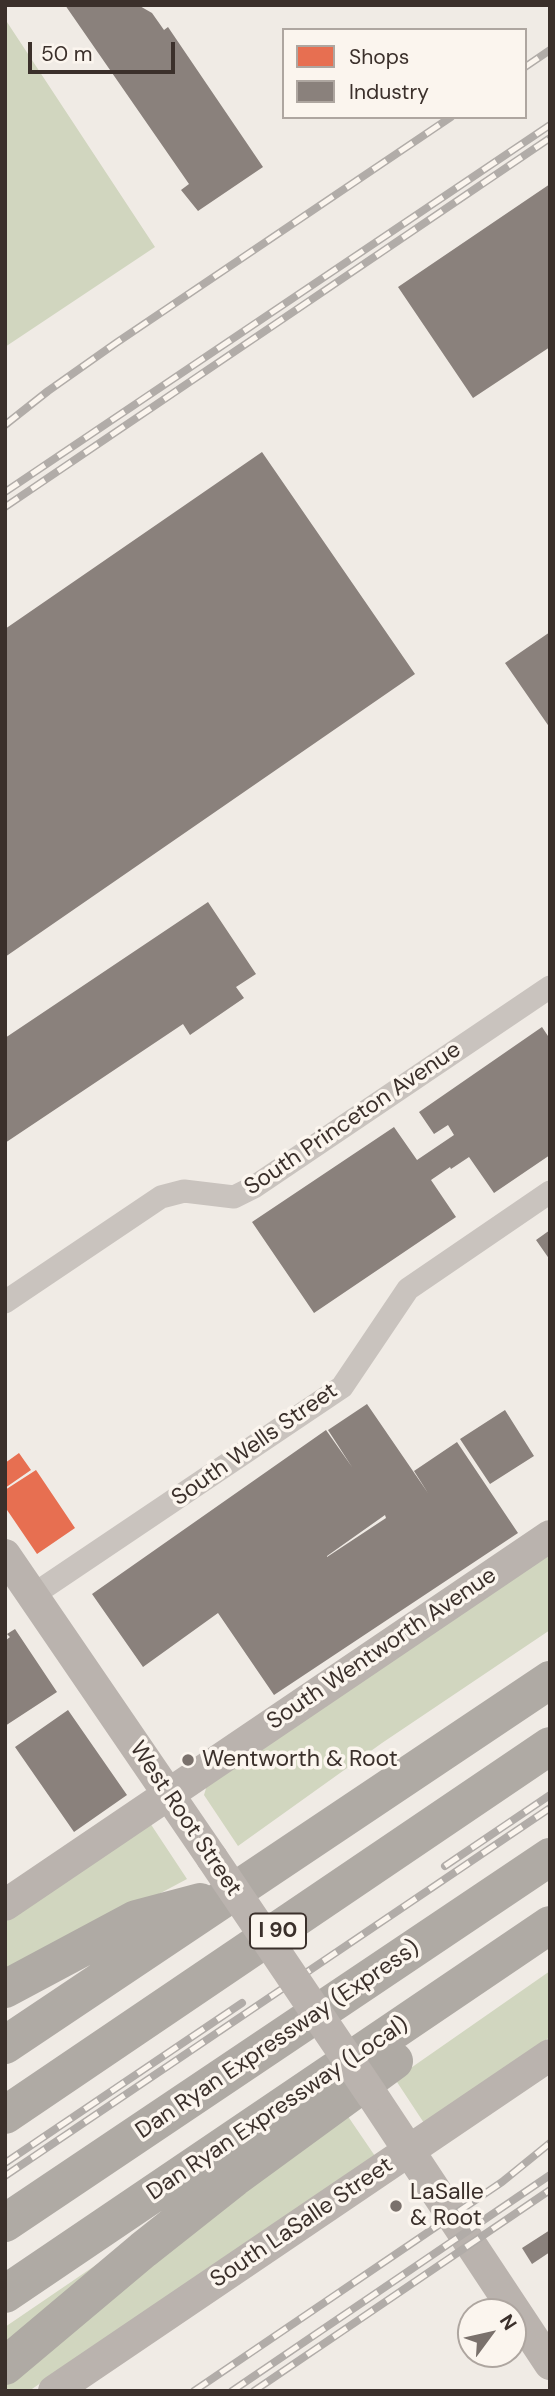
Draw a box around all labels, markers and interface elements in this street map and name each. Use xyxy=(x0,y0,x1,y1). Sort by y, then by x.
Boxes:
scale bar xyxy=(32,28,178,72)
legend xyxy=(282,28,527,119)
text: 50 m xyxy=(41,40,92,68)
text: Shops xyxy=(349,43,409,71)
text: Industry xyxy=(349,78,429,106)
street label: South Princeton Avenue xyxy=(240,1036,466,1202)
street label: South Wells Street xyxy=(167,1378,343,1512)
street label: South Wentworth Avenue xyxy=(262,1562,502,1736)
street label: West Root Street xyxy=(123,1736,247,1902)
place label: Wentworth & Root xyxy=(202,1746,398,1774)
marker: Wentworth & Root xyxy=(180,1752,196,1768)
road number: I 90 xyxy=(250,1913,306,1948)
street label: Dan Ryan Expressway (Express) xyxy=(131,1935,425,2145)
street label: Dan Ryan Expressway (Local) xyxy=(142,2011,414,2207)
street label: South LaSalle Street xyxy=(206,2152,398,2294)
place label: LaSalle & Root xyxy=(410,2179,484,2233)
marker: LaSalle & Root xyxy=(388,2198,404,2214)
north arrow xyxy=(457,2298,527,2368)
text: N xyxy=(494,2310,523,2335)

